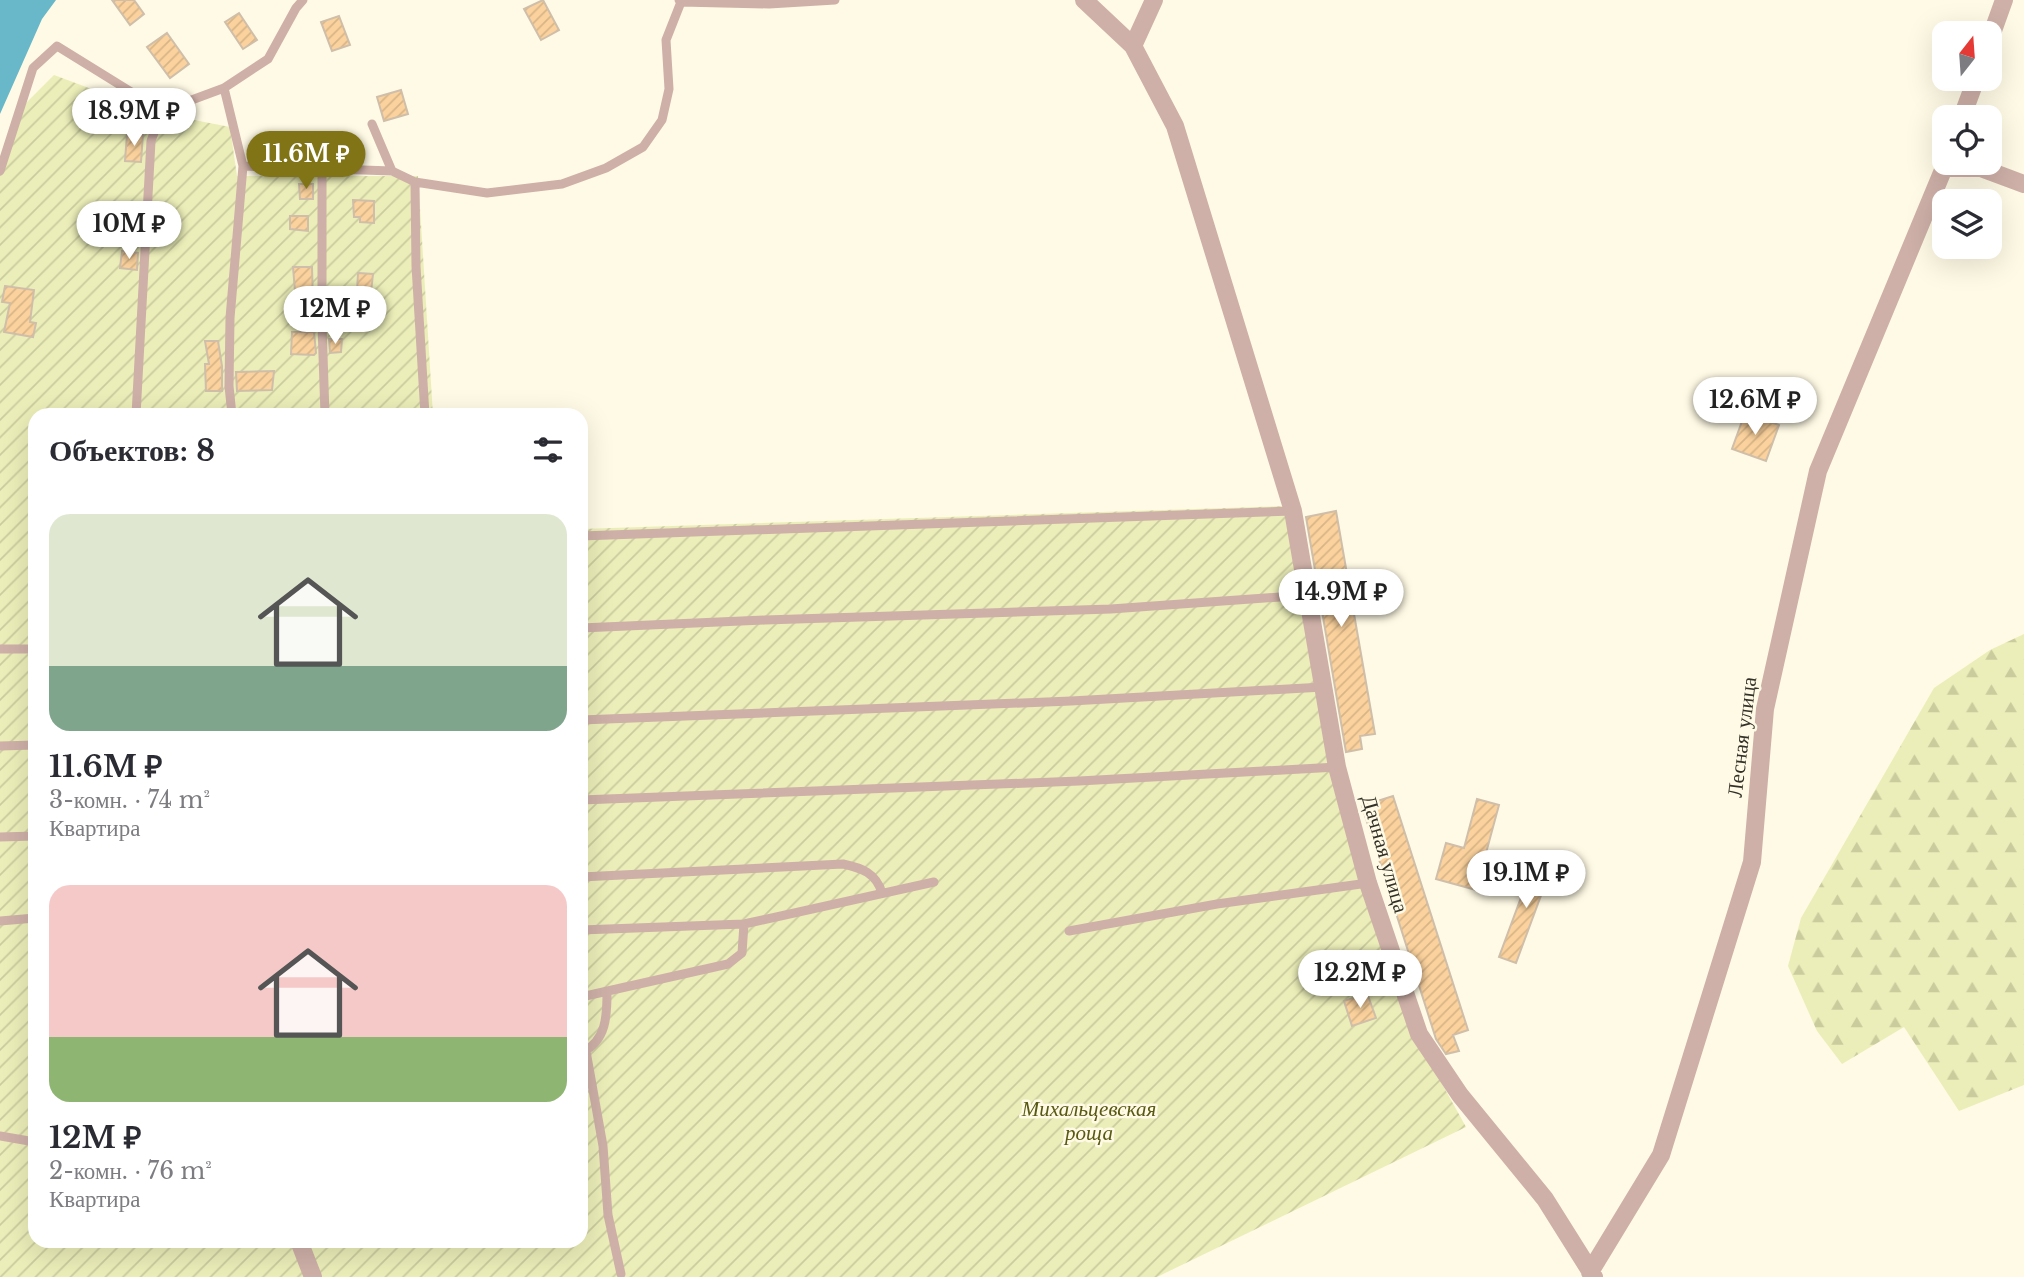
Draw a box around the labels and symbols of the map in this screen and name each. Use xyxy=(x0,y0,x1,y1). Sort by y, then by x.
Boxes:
north arrow xyxy=(1932,21,2002,91)
pin: 18.9M ₽ xyxy=(69,88,199,148)
pin: 11.6M ₽ xyxy=(241,132,371,191)
pin: 10M ₽ xyxy=(80,202,178,261)
pin: 12M ₽ xyxy=(286,286,384,346)
pin: 12.6M ₽ xyxy=(1690,378,1820,437)
pin: 14.9M ₽ xyxy=(1276,570,1406,629)
street label: Лесная улица xyxy=(1722,675,1762,799)
street label: Дачная улица xyxy=(1356,792,1414,917)
pin: 19.1M ₽ xyxy=(1461,850,1591,910)
pin: 12.2M ₽ xyxy=(1295,950,1425,1010)
park label: Михальцевская роща xyxy=(1021,1096,1156,1146)

